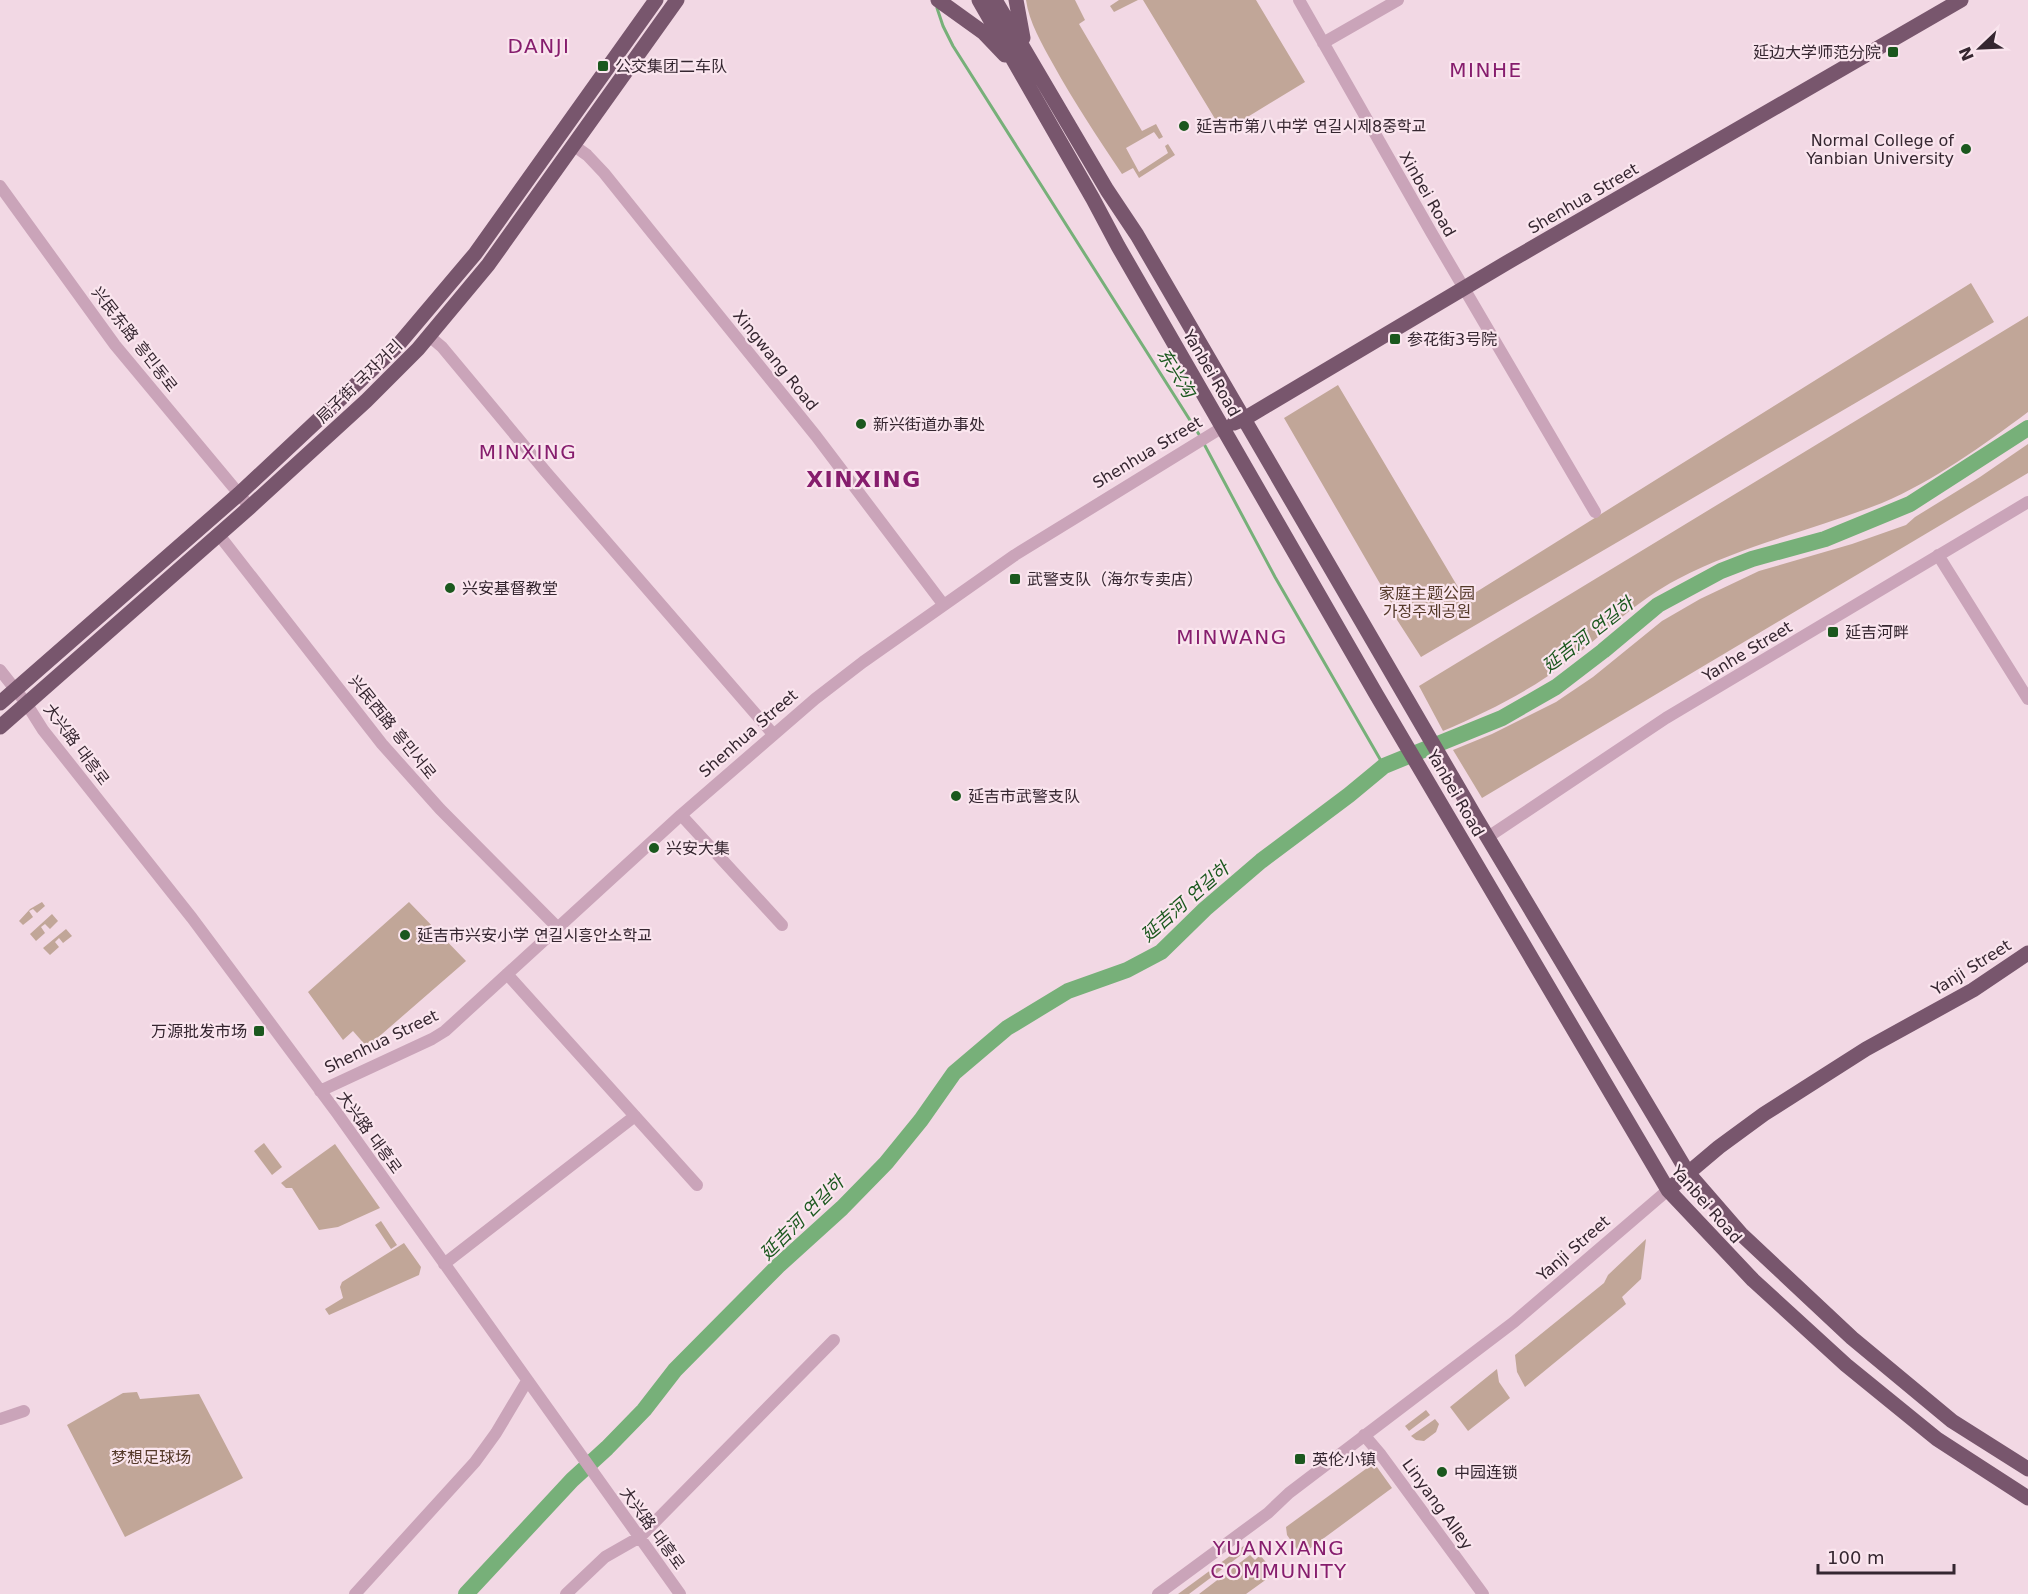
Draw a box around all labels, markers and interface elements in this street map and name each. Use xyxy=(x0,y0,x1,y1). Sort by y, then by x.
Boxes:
north arrow xyxy=(1950,18,2010,78)
district label: DANJI xyxy=(508,34,571,58)
place label: 延边大学师范分院 xyxy=(1753,43,1881,62)
text: N xyxy=(1955,44,1978,64)
marker: 延边大学师范分院 xyxy=(1886,45,1900,59)
place label: 公交集团二车队 xyxy=(615,57,727,76)
district label: MINHE xyxy=(1449,58,1523,82)
marker: 公交集团二车队 xyxy=(596,59,610,73)
place label: 延吉市第八中学 연길시제8중학교 xyxy=(1196,117,1426,136)
marker: 延吉市第八中学 연길시제8중학교 xyxy=(1177,119,1191,133)
place label: Normal College of Yanbian University xyxy=(1805,131,1954,168)
marker: Normal College of Yanbian University xyxy=(1959,142,1973,156)
street label: Xinbei Road xyxy=(1396,148,1460,240)
street label: Shenhua Street xyxy=(1525,159,1642,238)
street label: 兴民东路 흥민동로 xyxy=(88,283,182,396)
street label: Xingwang Road xyxy=(729,306,822,415)
street label: Yanbei Road xyxy=(1179,326,1244,420)
place label: 参花街3号院 xyxy=(1407,330,1497,349)
marker: 参花街3号院 xyxy=(1388,332,1402,346)
street label: 局子街 국자거리 xyxy=(312,336,406,427)
water label: 东兴沟 xyxy=(1153,344,1201,403)
street label: Shenhua Street xyxy=(1089,412,1205,493)
place label: 新兴街道办事处 xyxy=(873,415,985,434)
marker: 新兴街道办事处 xyxy=(854,417,868,431)
district label: MINXING xyxy=(479,440,577,464)
district label: XINXING xyxy=(806,467,922,492)
place label: 武警支队（海尔专卖店） xyxy=(1027,570,1203,589)
marker: 武警支队（海尔专卖店） xyxy=(1008,572,1022,586)
place label: 兴安基督教堂 xyxy=(462,579,558,598)
marker: 兴安基督教堂 xyxy=(443,581,457,595)
park label: 家庭主题公园 가정주제공원 xyxy=(1379,584,1475,621)
water label: 延吉河 연길하 xyxy=(1538,591,1639,677)
street label: Yanhe Street xyxy=(1698,617,1796,686)
place label: 延吉河畔 xyxy=(1845,623,1909,642)
district label: MINWANG xyxy=(1176,625,1288,649)
marker: 延吉河畔 xyxy=(1826,625,1840,639)
street label: 兴民西路 흥민서로 xyxy=(345,672,440,783)
street label: Shenhua Street xyxy=(695,686,801,781)
street label: 大兴路 대흥로 xyxy=(40,700,114,789)
street label: Yanbei Road xyxy=(1423,746,1488,840)
place label: 延吉市武警支队 xyxy=(968,787,1080,806)
marker: 延吉市武警支队 xyxy=(949,789,963,803)
place label: 兴安大集 xyxy=(666,839,730,858)
marker: 兴安大集 xyxy=(647,841,661,855)
water label: 延吉河 연길하 xyxy=(1136,856,1235,945)
place label: 延吉市兴安小学 연길시흥안소학교 xyxy=(417,926,652,945)
marker: 延吉市兴安小学 연길시흥안소학교 xyxy=(398,928,412,942)
street label: Yanji Street xyxy=(1927,935,2015,1000)
street label: Shenhua Street xyxy=(321,1006,441,1077)
place label: 万源批发市场 xyxy=(151,1022,247,1041)
marker: 万源批发市场 xyxy=(252,1024,266,1038)
street label: 大兴路 대흥로 xyxy=(333,1087,406,1177)
street label: Yanbei Road xyxy=(1667,1161,1746,1247)
water label: 延吉河 연길하 xyxy=(756,1170,849,1264)
street label: Yanji Street xyxy=(1532,1212,1614,1286)
park label: 梦想足球场 xyxy=(111,1448,191,1467)
place label: 英伦小镇 xyxy=(1312,1450,1376,1469)
marker: 英伦小镇 xyxy=(1293,1452,1307,1466)
street label: Linyang Alley xyxy=(1398,1455,1477,1553)
place label: 中园连锁 xyxy=(1454,1463,1518,1482)
marker: 中园连锁 xyxy=(1435,1465,1449,1479)
street label: 大兴路 대흥로 xyxy=(616,1483,689,1573)
district label: YUANXIANG COMMUNITY xyxy=(1210,1536,1348,1583)
scale bar xyxy=(1818,1537,1954,1575)
text: 100 m xyxy=(1827,1547,1885,1568)

